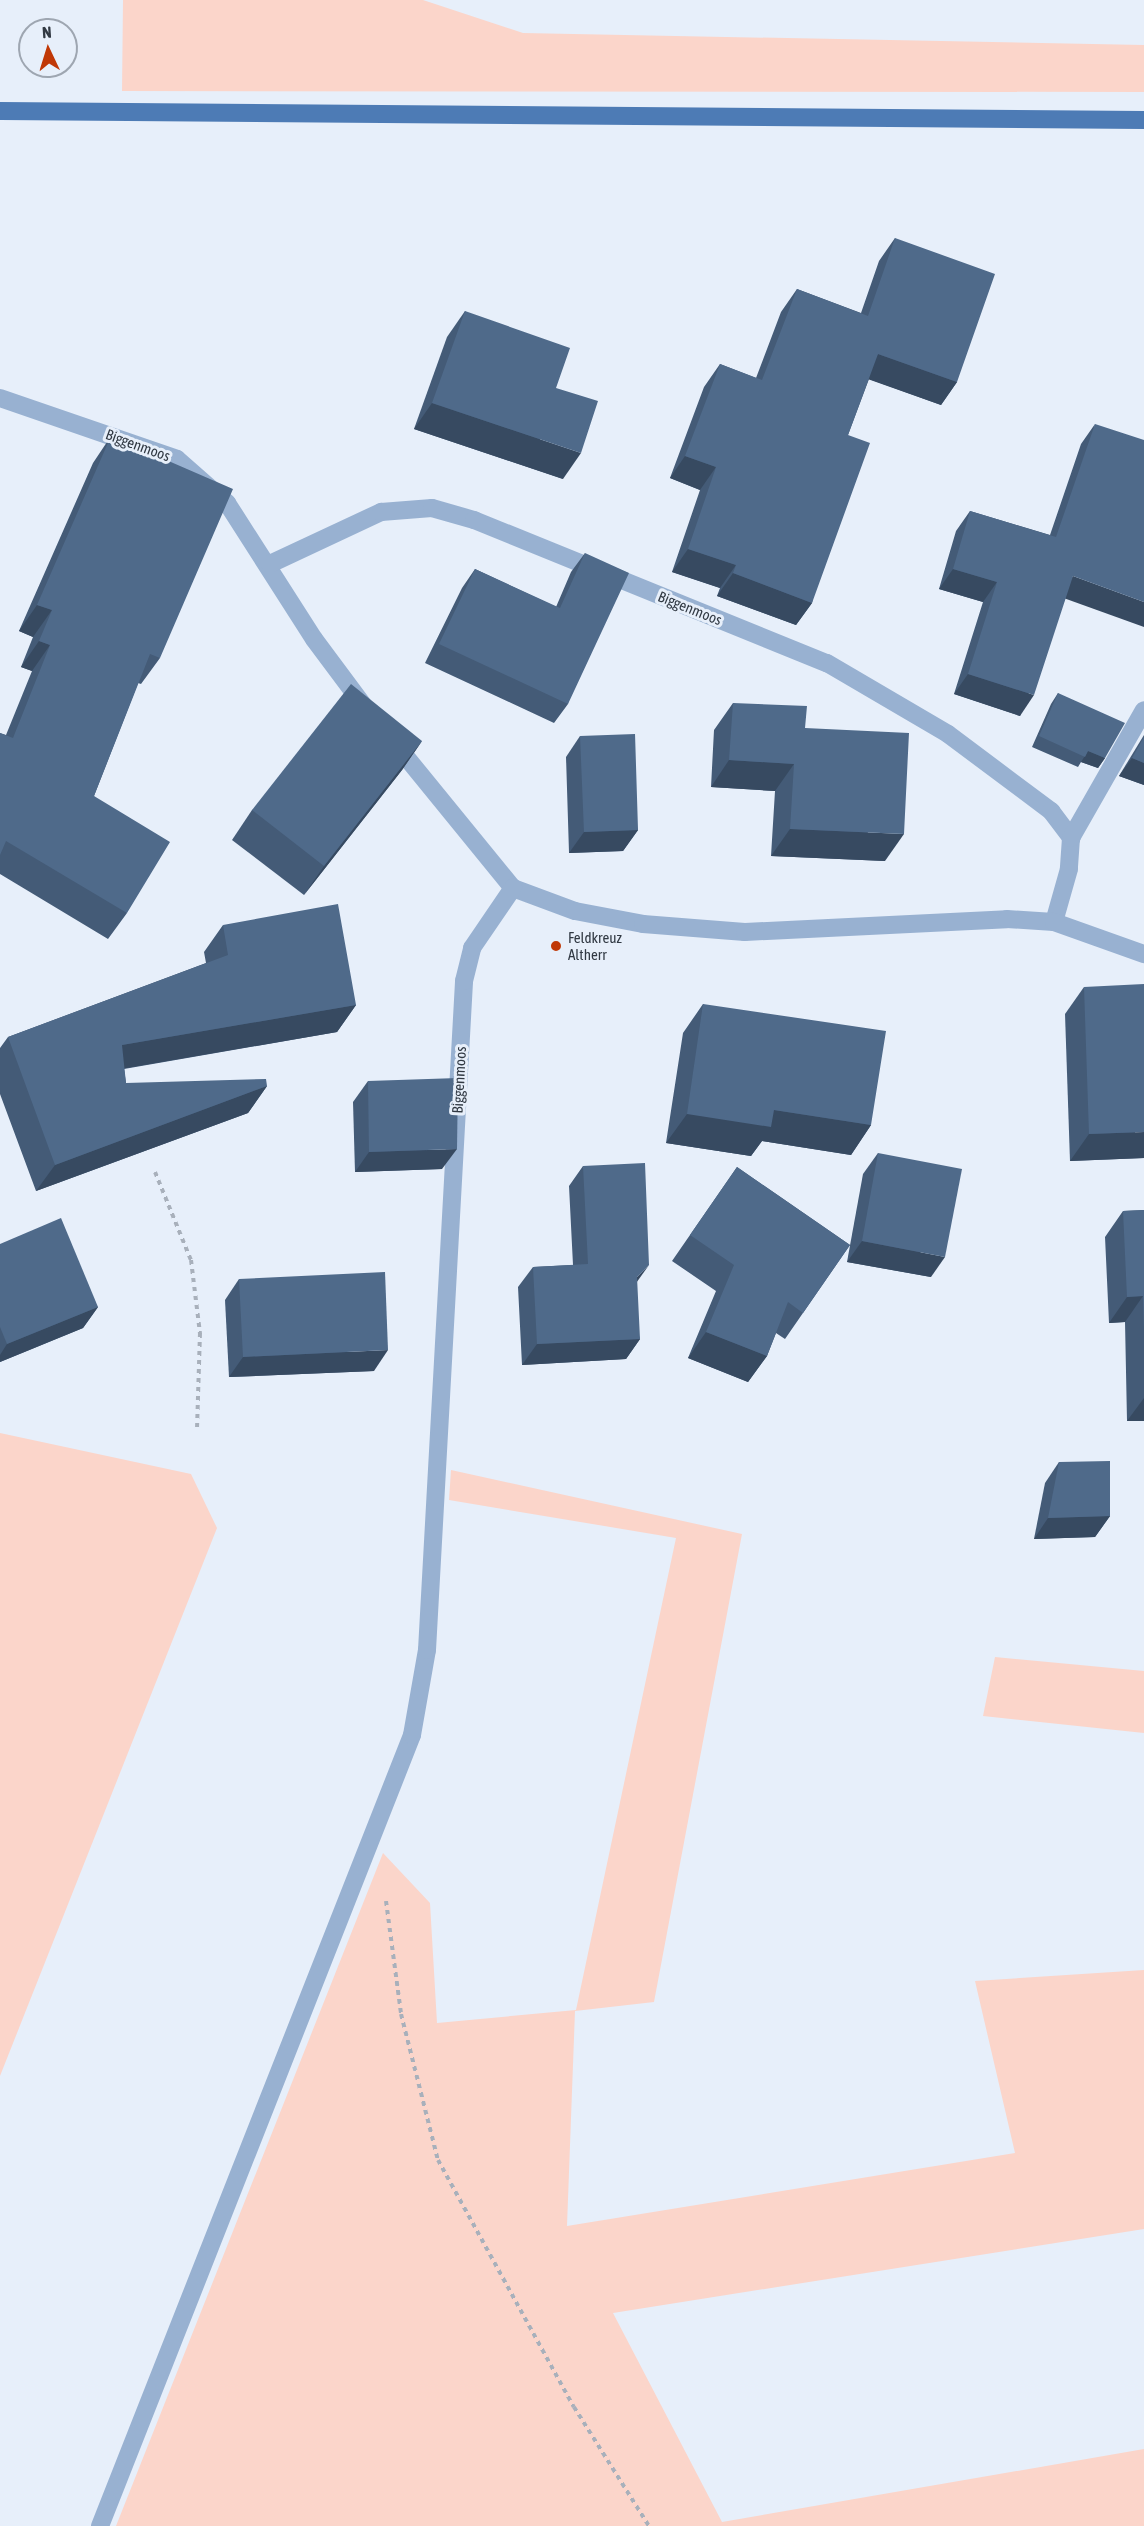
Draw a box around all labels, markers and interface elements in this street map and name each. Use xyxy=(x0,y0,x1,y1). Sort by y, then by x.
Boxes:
north arrow xyxy=(18,18,78,78)
text: N xyxy=(42,23,52,41)
street label: Biggenmoos xyxy=(103,425,173,465)
street label: Biggenmoos xyxy=(656,587,724,629)
place label: Feldkreuz Altherr xyxy=(568,928,622,963)
marker: Feldkreuz Altherr xyxy=(549,939,563,953)
street label: Biggenmoos xyxy=(448,1046,470,1114)

